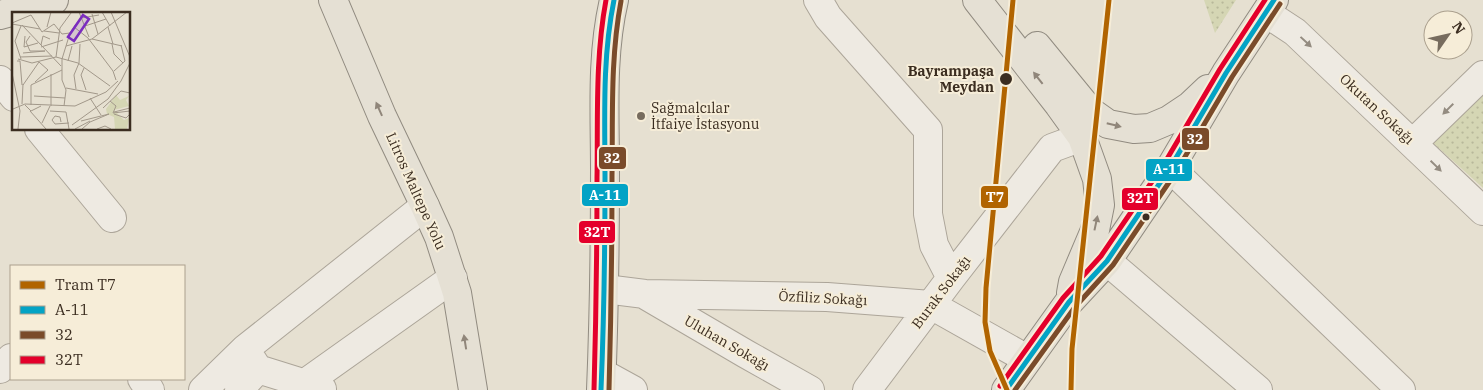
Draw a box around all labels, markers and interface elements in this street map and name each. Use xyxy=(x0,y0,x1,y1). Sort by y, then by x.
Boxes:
north arrow xyxy=(1423,10,1473,60)
inset map xyxy=(12,12,130,130)
text: N xyxy=(1448,18,1469,37)
one-way arrow xyxy=(1299,36,1311,48)
place label: Bayrampaşa Meydan xyxy=(908,62,994,96)
street label: Okutan Sokağı xyxy=(1336,70,1418,148)
marker: Bayrampaşa Meydan xyxy=(998,71,1014,87)
one-way arrow xyxy=(1033,71,1043,85)
place label: Sağmalcılar İtfaiye İstasyonu xyxy=(651,99,760,133)
one-way arrow xyxy=(374,102,382,116)
one-way arrow xyxy=(1443,103,1455,115)
marker: Sağmalcılar İtfaiye İstasyonu xyxy=(635,110,647,122)
one-way arrow xyxy=(1107,121,1122,129)
line badge: 32 xyxy=(1181,127,1210,151)
street label: Litros Maltepe Yolu xyxy=(382,130,450,253)
text: 32 xyxy=(1187,130,1203,148)
line badge: 32 xyxy=(598,146,627,170)
text: 32 xyxy=(604,149,620,167)
line badge: A-11 xyxy=(1145,158,1193,182)
one-way arrow xyxy=(1430,159,1442,171)
text: A-11 xyxy=(1153,160,1185,178)
line badge: A-11 xyxy=(581,183,629,207)
line badge: T7 xyxy=(980,185,1009,209)
text: A-11 xyxy=(589,186,621,204)
line badge: 32T xyxy=(1121,187,1159,211)
text: T7 xyxy=(986,188,1004,206)
text: 32T xyxy=(1127,189,1153,207)
unlabelled marker xyxy=(1141,212,1151,222)
one-way arrow xyxy=(1092,215,1100,230)
line badge: 32T xyxy=(578,220,616,244)
text: 32T xyxy=(584,223,610,241)
street label: Burak Sokağı xyxy=(908,252,974,332)
legend xyxy=(10,265,185,380)
text: Tram T7 xyxy=(55,275,116,294)
street label: Özfiliz Sokağı xyxy=(778,287,868,309)
text: A-11 xyxy=(55,300,89,319)
street label: Uluhan Sokağı xyxy=(681,311,773,375)
text: 32 xyxy=(55,325,73,344)
one-way arrow xyxy=(461,334,469,350)
text: 32T xyxy=(55,350,83,369)

